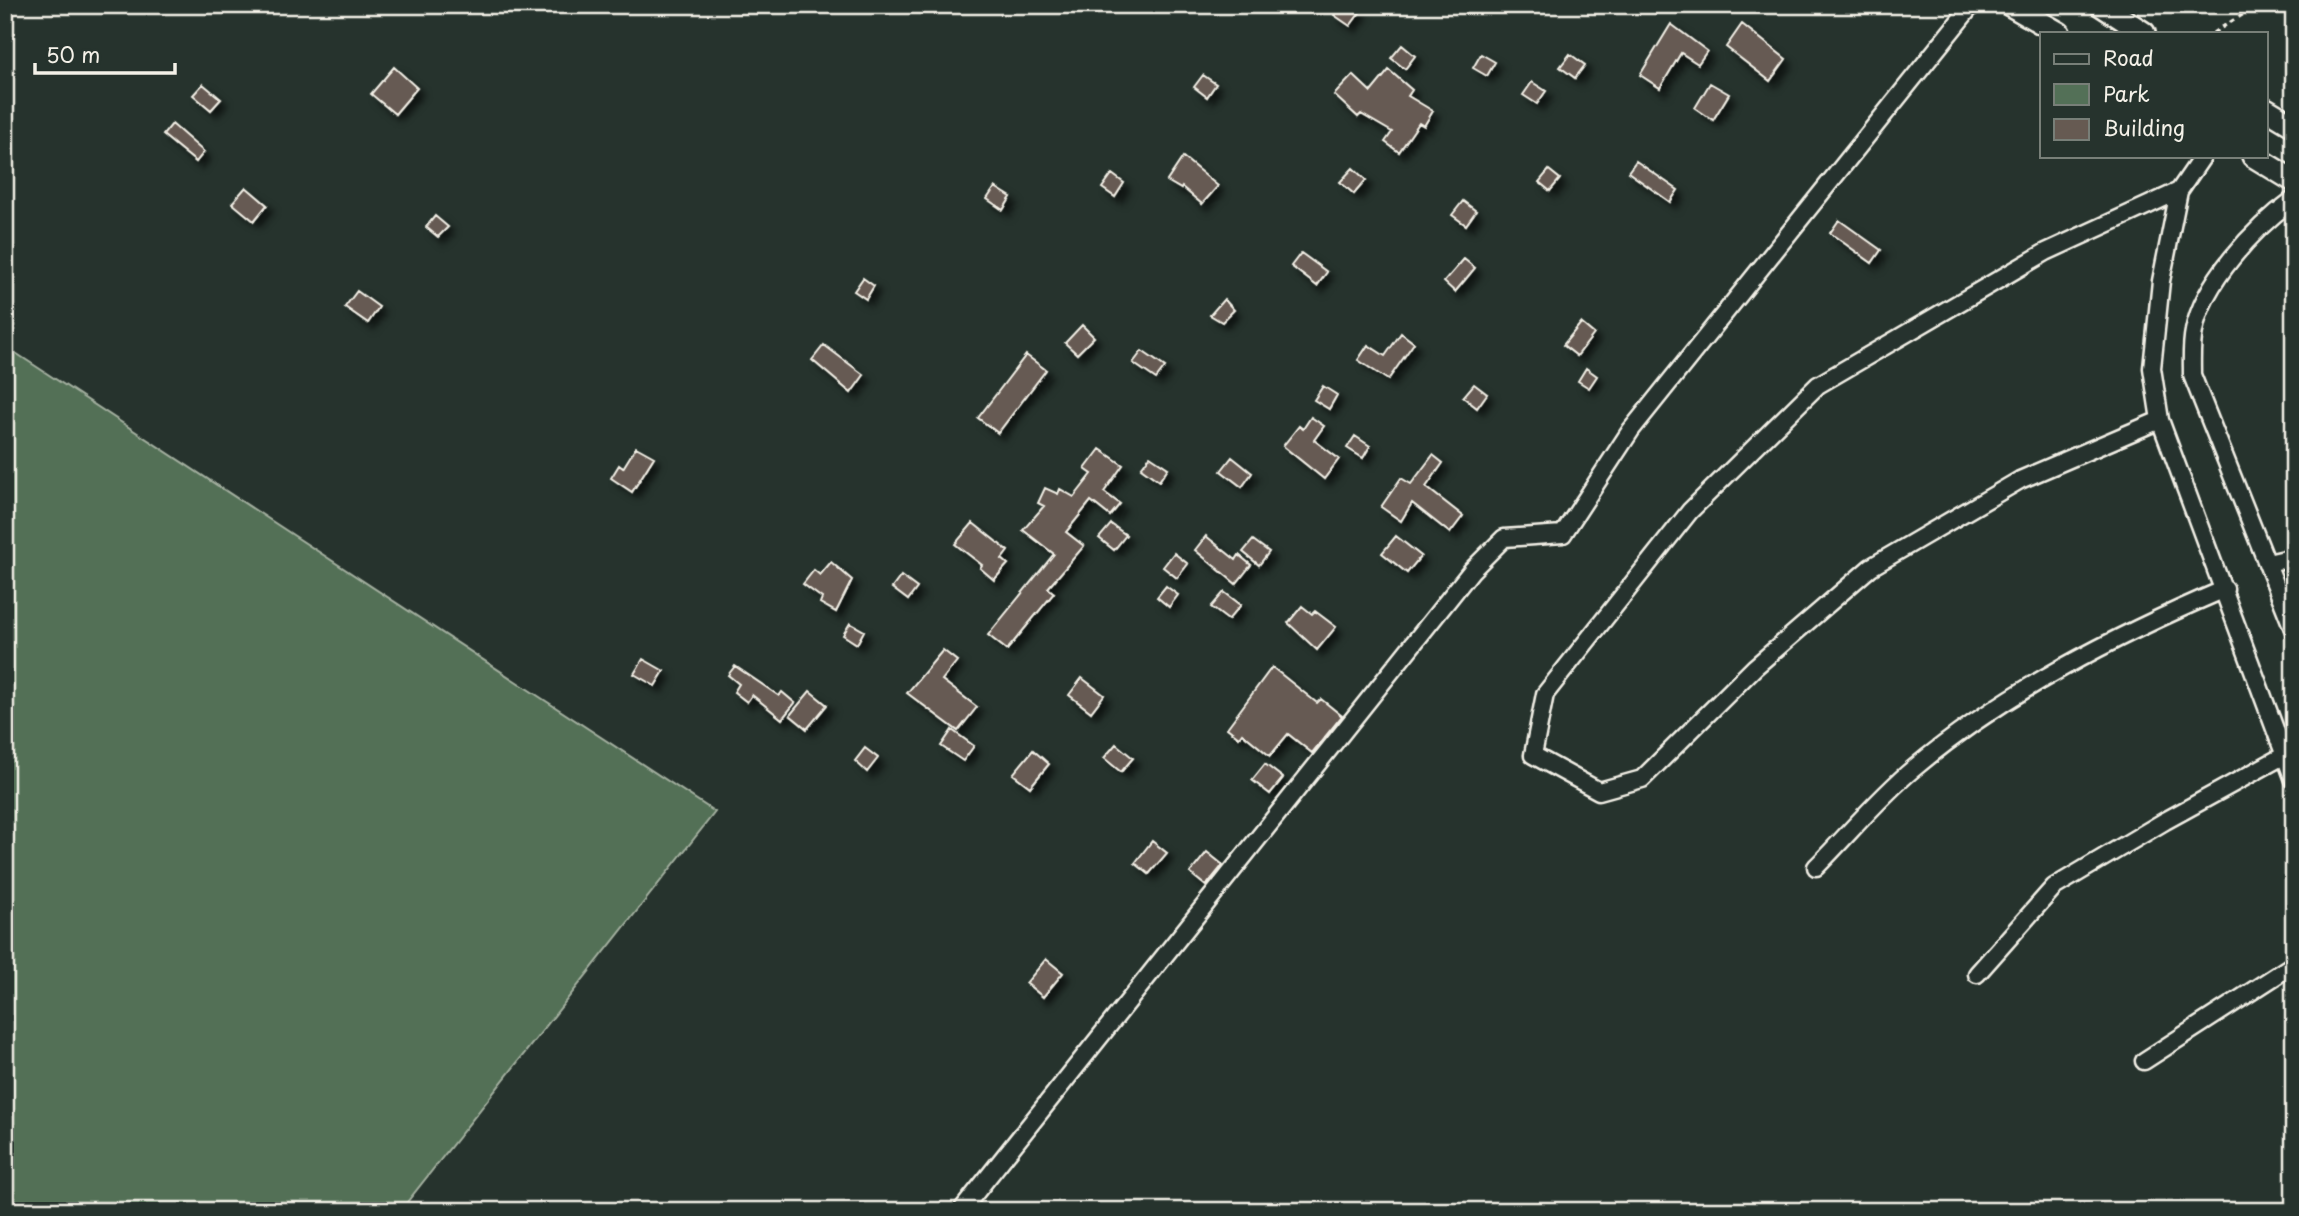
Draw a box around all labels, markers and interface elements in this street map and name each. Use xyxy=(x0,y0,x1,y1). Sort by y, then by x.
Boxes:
scale bar xyxy=(35,32,175,76)
legend xyxy=(2040,32,2268,158)
text: 50 m xyxy=(46,38,100,70)
text: Road xyxy=(2103,41,2154,73)
text: Park xyxy=(2103,77,2150,109)
text: Building xyxy=(2103,111,2185,143)

